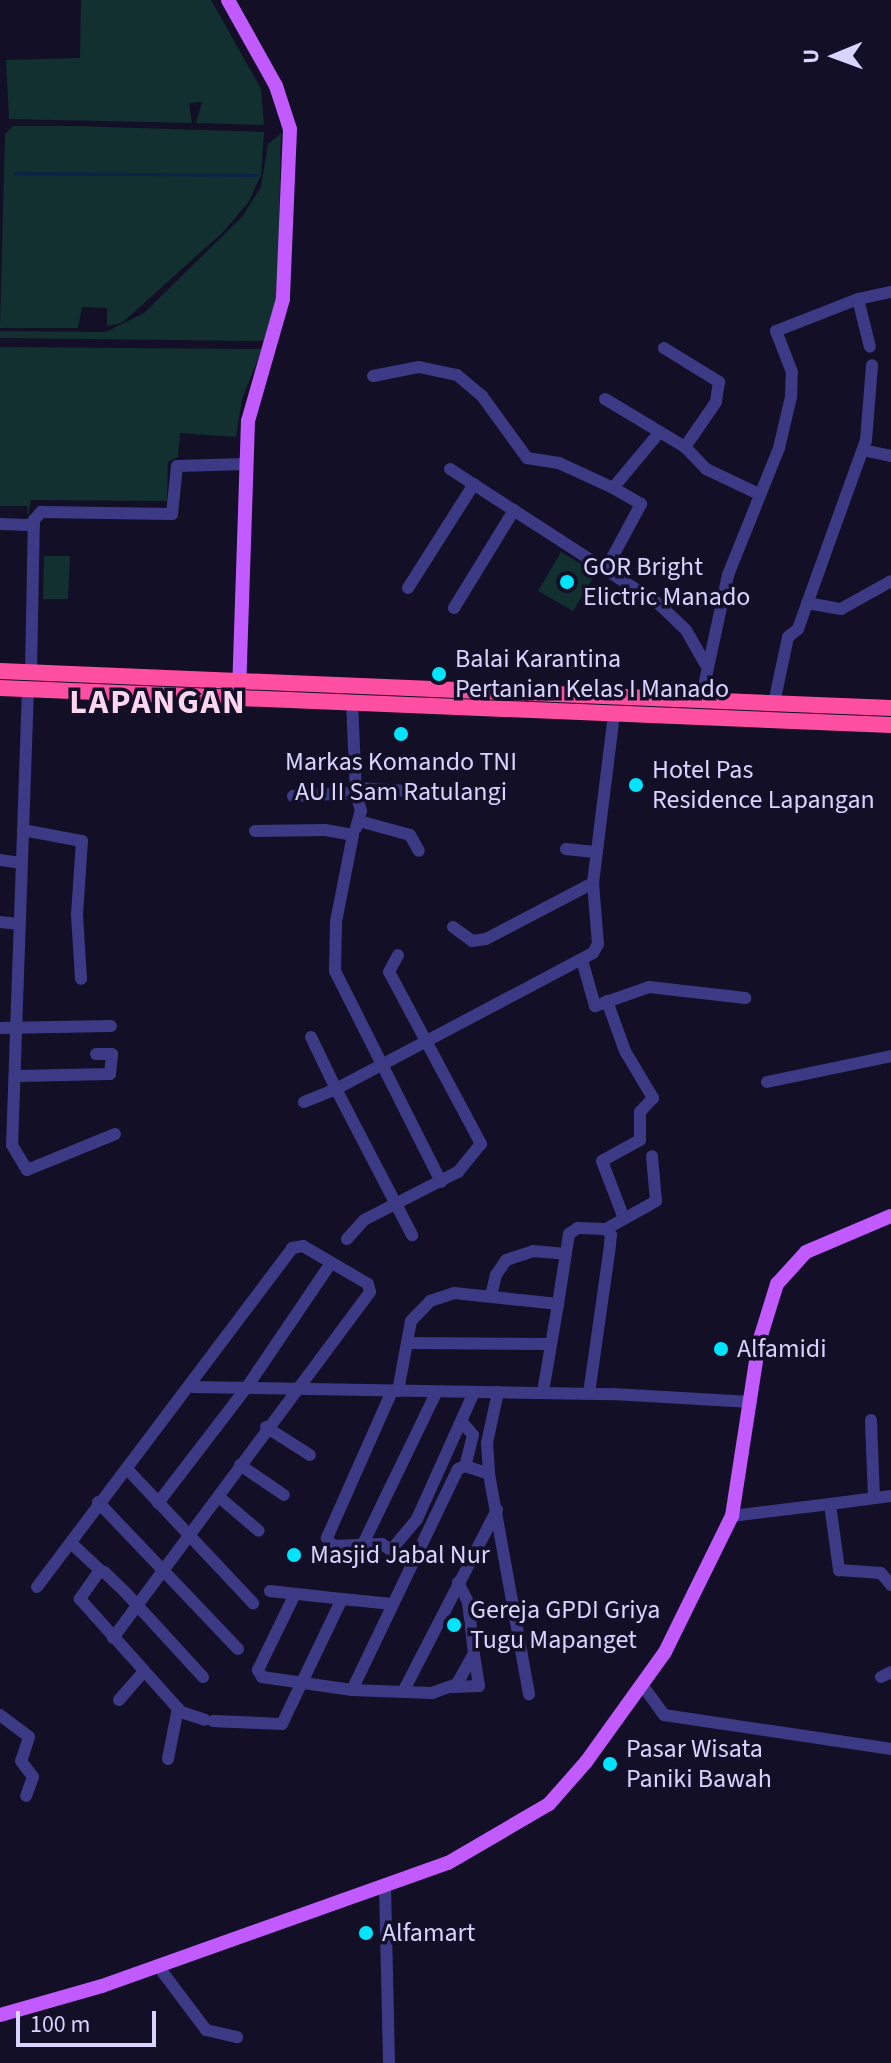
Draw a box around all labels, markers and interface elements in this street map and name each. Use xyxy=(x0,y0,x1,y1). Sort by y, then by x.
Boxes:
north arrow xyxy=(795,16,875,96)
text: U xyxy=(795,49,827,64)
place label: GOR Bright Elictric Manado xyxy=(583,551,750,612)
marker: GOR Bright Elictric Manado xyxy=(558,573,576,591)
place label: Balai Karantina Pertanian Kelas I Manado xyxy=(455,643,729,704)
marker: Balai Karantina Pertanian Kelas I Manado xyxy=(430,665,448,683)
district label: LAPANGAN xyxy=(69,683,247,723)
marker: Markas Komando TNI AU II Sam Ratulangi xyxy=(392,725,410,743)
place label: Markas Komando TNI AU II Sam Ratulangi xyxy=(285,746,517,808)
place label: Hotel Pas Residence Lapangan xyxy=(652,754,875,816)
marker: Hotel Pas Residence Lapangan xyxy=(627,776,645,794)
place label: Alfamidi xyxy=(737,1333,827,1365)
marker: Alfamidi xyxy=(712,1340,730,1358)
place label: Masjid Jabal Nur xyxy=(310,1539,490,1571)
marker: Masjid Jabal Nur xyxy=(285,1546,303,1564)
place label: Gereja GPDI Griya Tugu Mapanget xyxy=(470,1594,660,1656)
marker: Gereja GPDI Griya Tugu Mapanget xyxy=(445,1616,463,1634)
place label: Pasar Wisata Paniki Bawah xyxy=(626,1733,772,1794)
marker: Pasar Wisata Paniki Bawah xyxy=(601,1755,619,1773)
place label: Alfamart xyxy=(382,1917,475,1949)
marker: Alfamart xyxy=(357,1924,375,1942)
scale bar xyxy=(20,1995,160,2045)
text: 100 m xyxy=(30,2007,90,2042)

